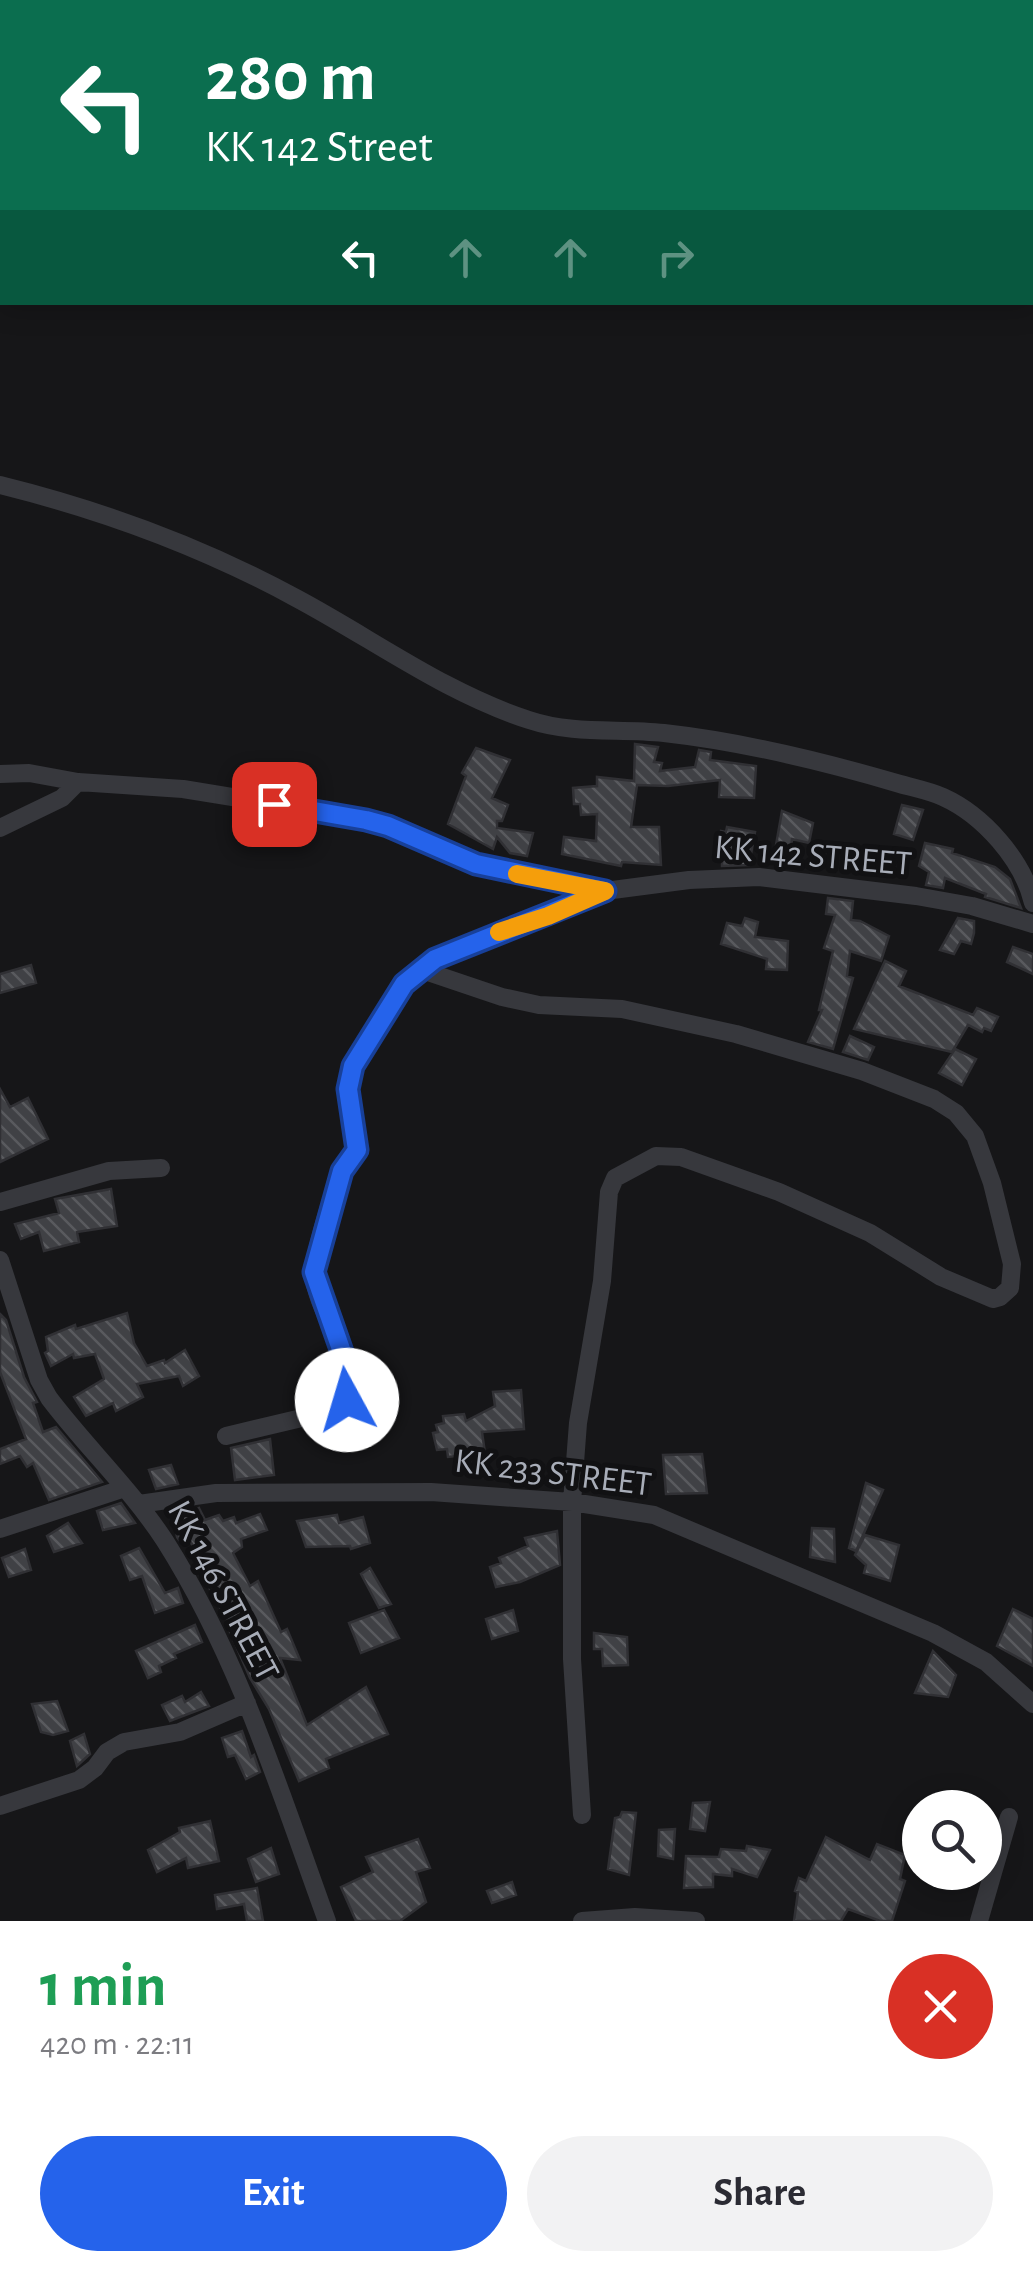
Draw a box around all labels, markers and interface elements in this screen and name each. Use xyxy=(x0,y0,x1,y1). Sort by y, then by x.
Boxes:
icon: left xyxy=(40,40,170,170)
text: 280 m xyxy=(205,43,376,113)
text: KK 142 Street xyxy=(205,125,433,170)
icon: left xyxy=(333,230,388,285)
icon: ahead xyxy=(438,230,493,285)
icon: ahead xyxy=(543,230,598,285)
icon: right xyxy=(648,230,703,285)
pin xyxy=(232,762,317,847)
icon: arrive xyxy=(247,777,302,832)
street label: KK 142 STREET xyxy=(713,830,913,882)
position arrow xyxy=(295,1348,399,1452)
street label: KK 233 STREET xyxy=(453,1444,653,1502)
street label: KK 146 STREET xyxy=(161,1495,285,1687)
map controls xyxy=(902,1790,1002,1890)
button: search xyxy=(902,1790,1002,1890)
button: close xyxy=(888,1954,993,2059)
text: 1 min xyxy=(40,1957,166,2017)
text: 420 m · 22:11 xyxy=(40,2028,194,2060)
button: Exit xyxy=(40,2136,507,2251)
button: Share xyxy=(527,2136,993,2251)

